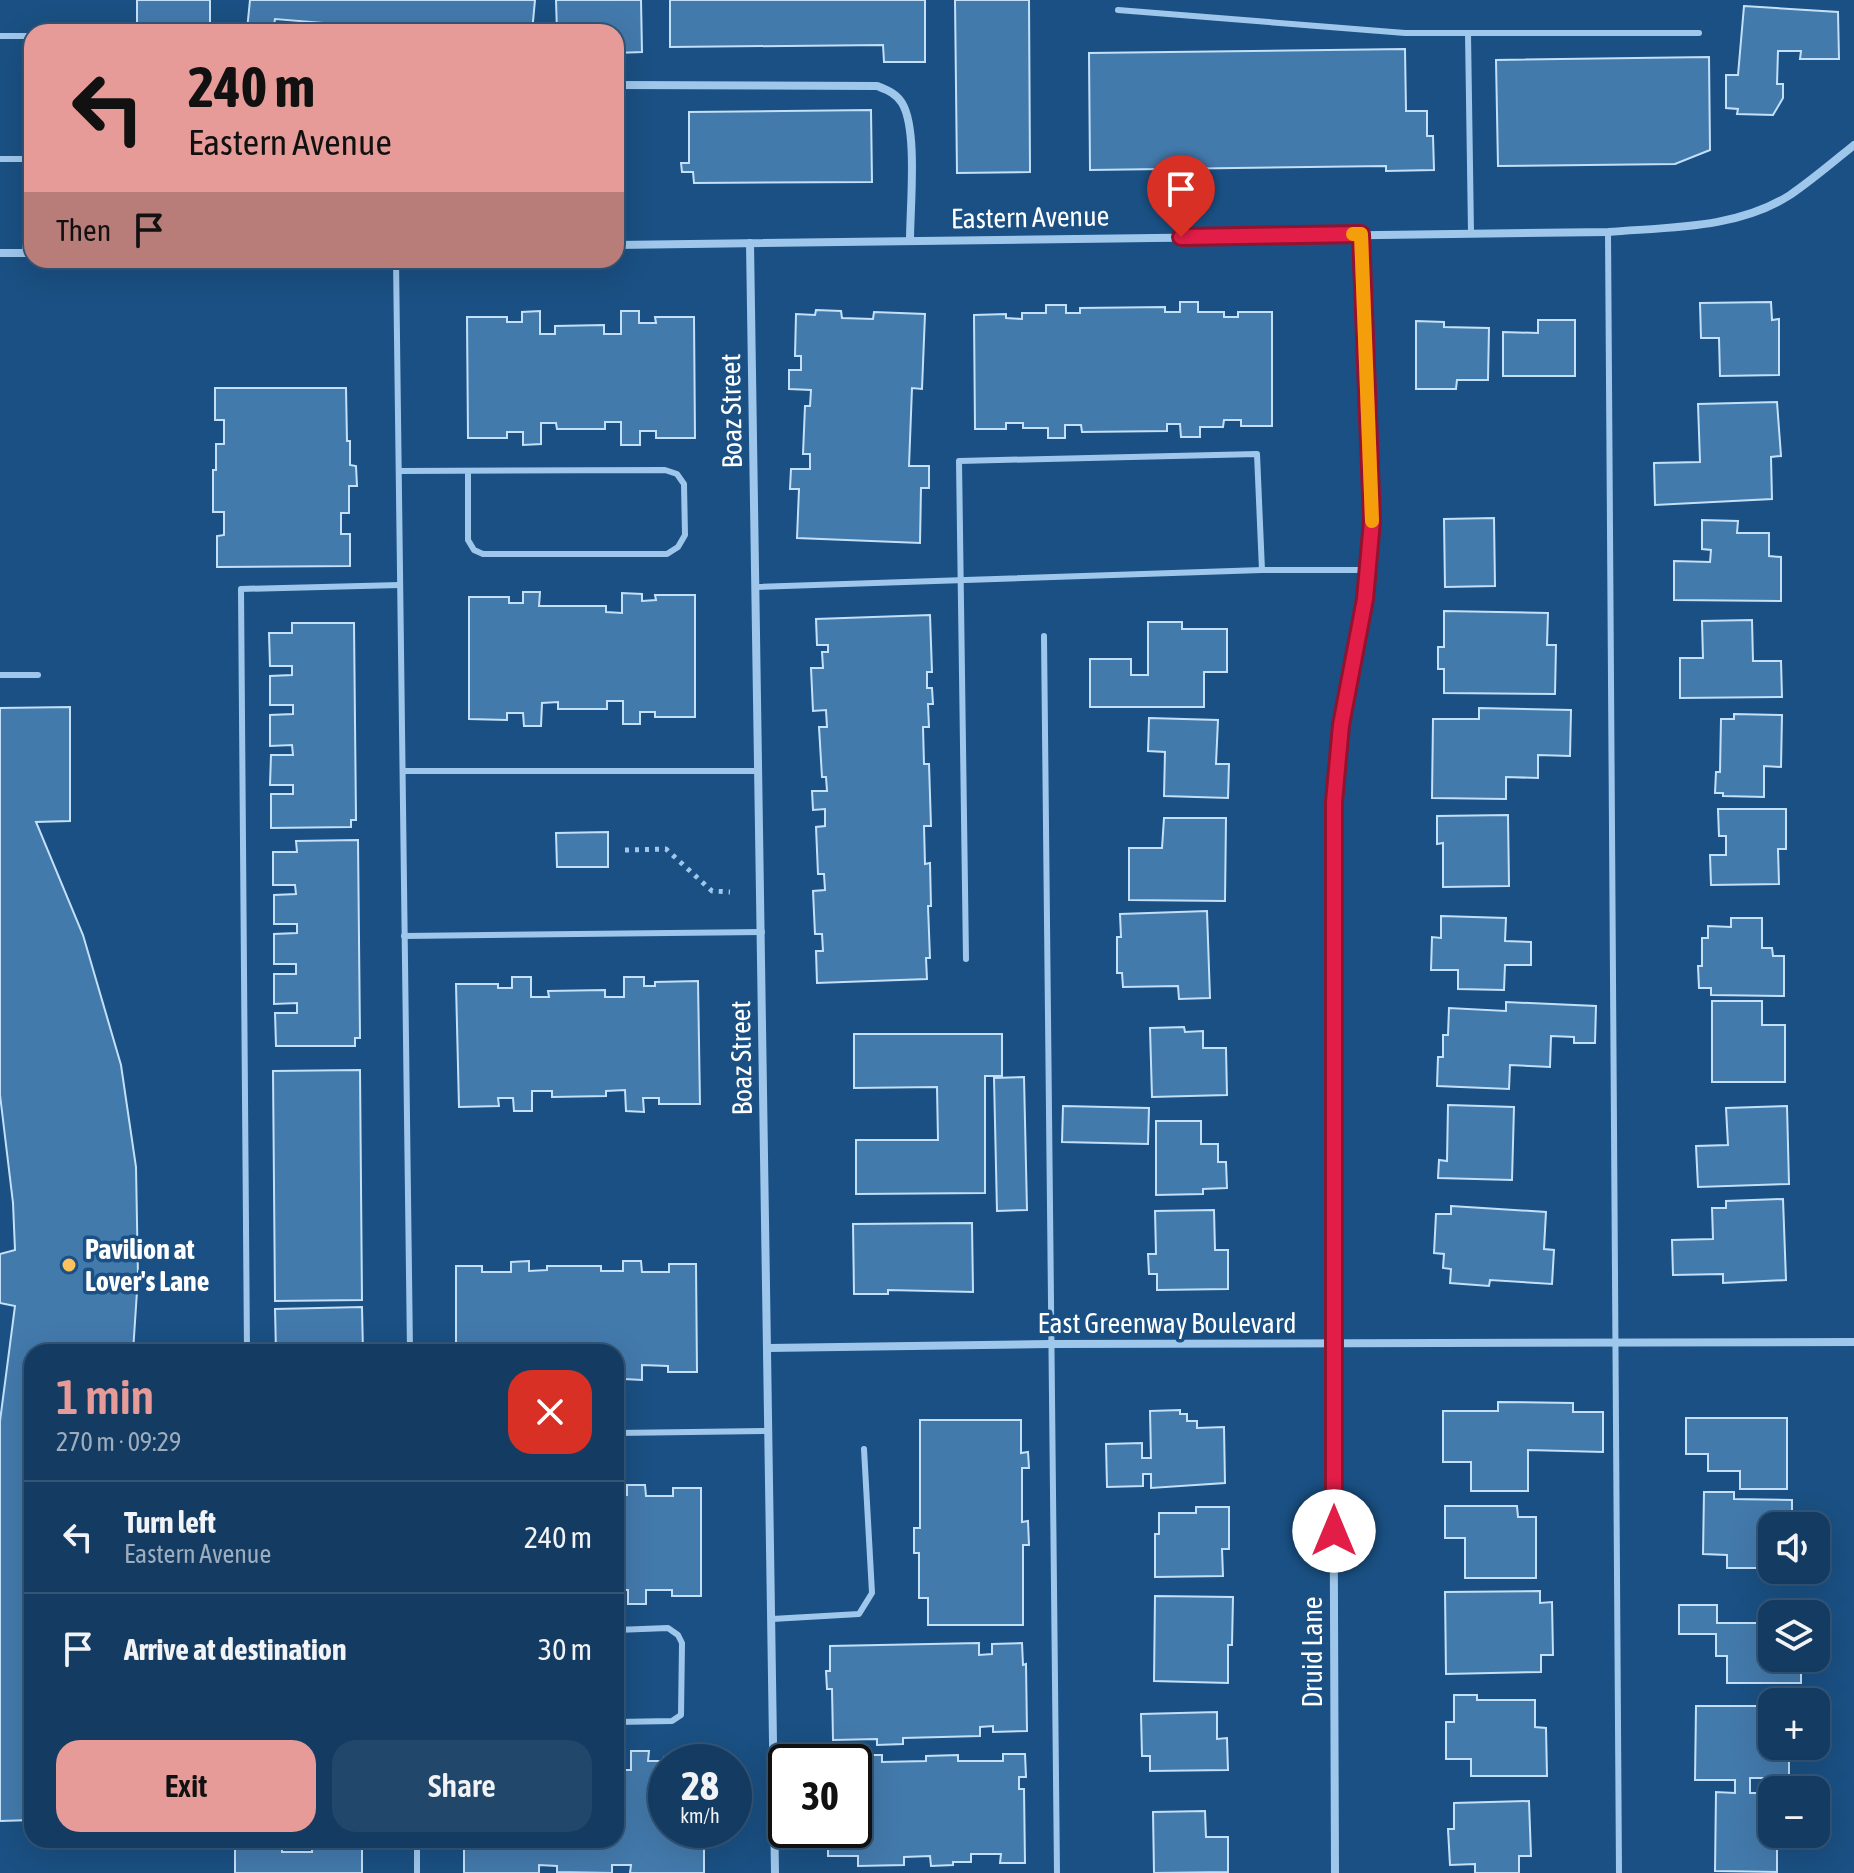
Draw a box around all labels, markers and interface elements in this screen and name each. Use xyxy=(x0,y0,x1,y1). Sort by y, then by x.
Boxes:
text: 240 m xyxy=(188,55,315,119)
icon: left xyxy=(56,56,160,160)
text: Eastern Avenue xyxy=(188,121,392,163)
pin xyxy=(1147,155,1215,237)
icon: arrive xyxy=(1159,167,1203,211)
street label: Eastern Avenue xyxy=(950,200,1110,234)
icon: arrive xyxy=(127,208,171,252)
text: Then xyxy=(56,213,111,247)
street label: Boaz Street xyxy=(714,353,748,469)
street label: Boaz Street xyxy=(724,1000,758,1116)
place label: Pavilion at Lover's Lane xyxy=(85,1233,209,1297)
marker: Pavilion at Lover's Lane xyxy=(60,1256,78,1274)
street label: East Greenway Boulevard xyxy=(1038,1307,1296,1339)
text: 1 min xyxy=(56,1369,154,1424)
button: close xyxy=(508,1370,592,1454)
text: 270 m · 09:29 xyxy=(56,1427,181,1457)
position arrow xyxy=(1292,1489,1376,1573)
text: Turn left xyxy=(124,1505,216,1539)
map controls xyxy=(1758,1512,1830,1848)
button: sound xyxy=(1758,1512,1830,1584)
icon: left xyxy=(56,1515,100,1559)
text: 240 m xyxy=(524,1520,592,1554)
text: Eastern Avenue xyxy=(124,1539,271,1569)
street label: Druid Lane xyxy=(1296,1596,1328,1708)
button: layers xyxy=(1758,1600,1830,1672)
icon: arrive xyxy=(56,1627,100,1671)
text: Arrive at destination xyxy=(124,1632,346,1666)
text: 30 m xyxy=(538,1632,592,1666)
button: + xyxy=(1758,1688,1830,1760)
button: Exit xyxy=(56,1740,316,1832)
button: Share xyxy=(332,1740,592,1832)
speed limit sign: 30 xyxy=(768,1744,872,1848)
text: 28 xyxy=(681,1763,719,1808)
button: − xyxy=(1758,1776,1830,1848)
text: km/h xyxy=(680,1804,720,1827)

